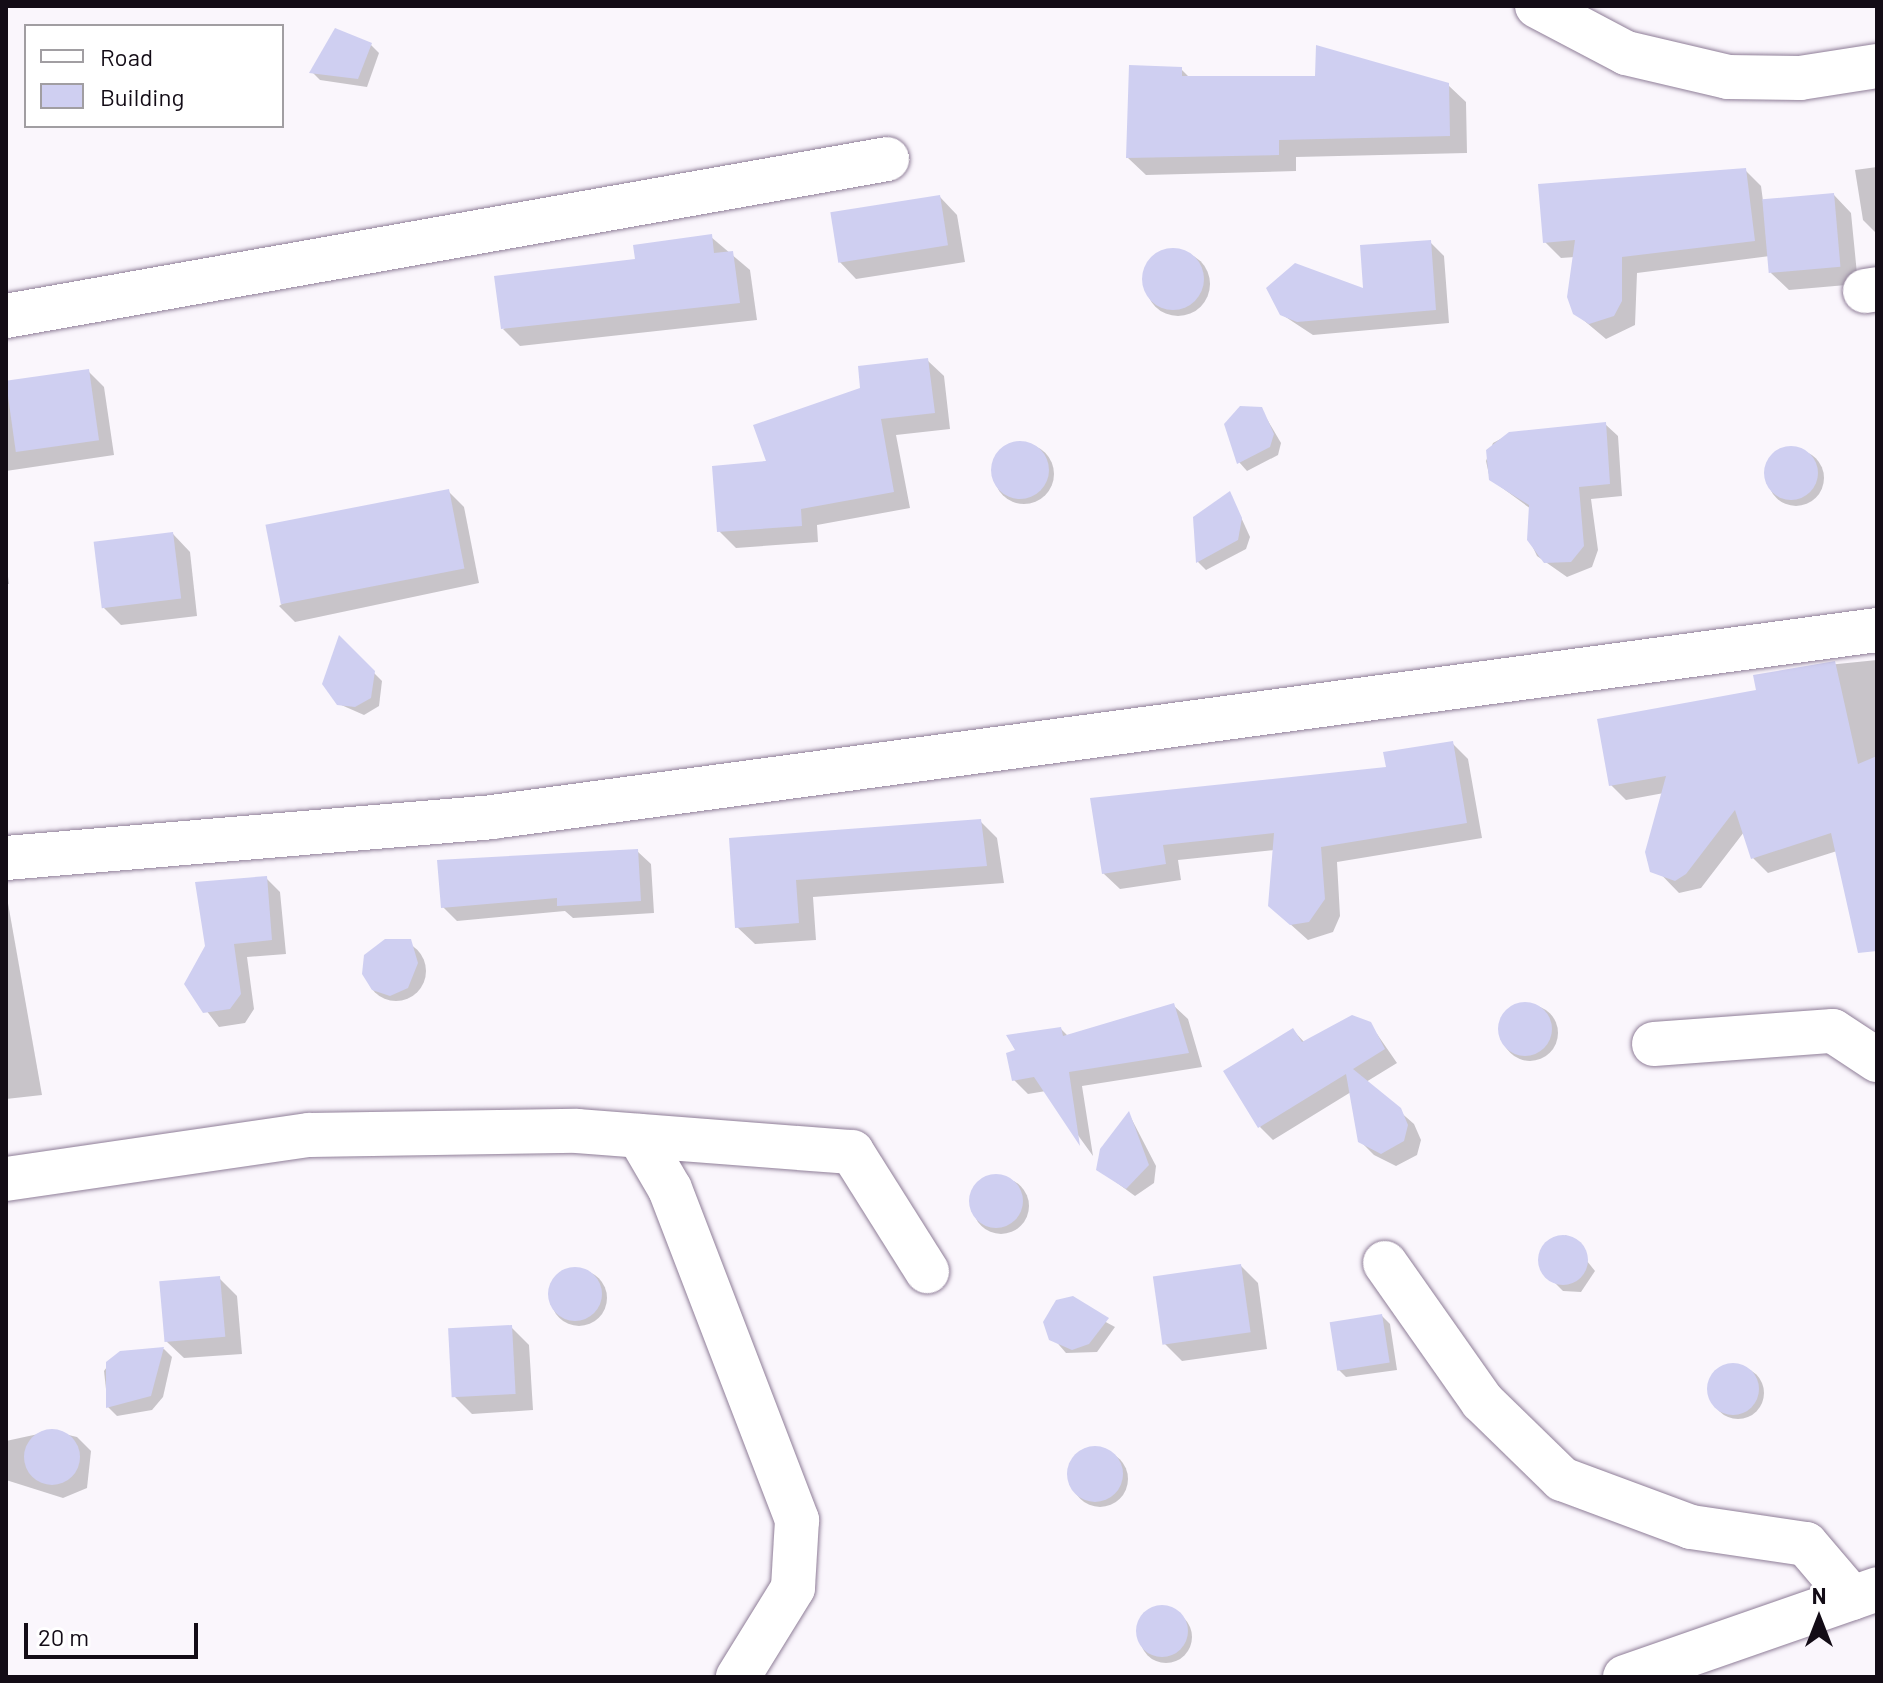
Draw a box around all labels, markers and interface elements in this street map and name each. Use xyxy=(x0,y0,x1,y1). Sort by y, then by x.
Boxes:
legend xyxy=(24,24,284,128)
text: Road xyxy=(100,42,153,71)
text: Building xyxy=(100,82,184,111)
north arrow xyxy=(1779,1579,1859,1659)
text: N xyxy=(1812,1582,1826,1608)
scale bar xyxy=(28,1607,202,1657)
text: 20 m xyxy=(38,1622,89,1651)

